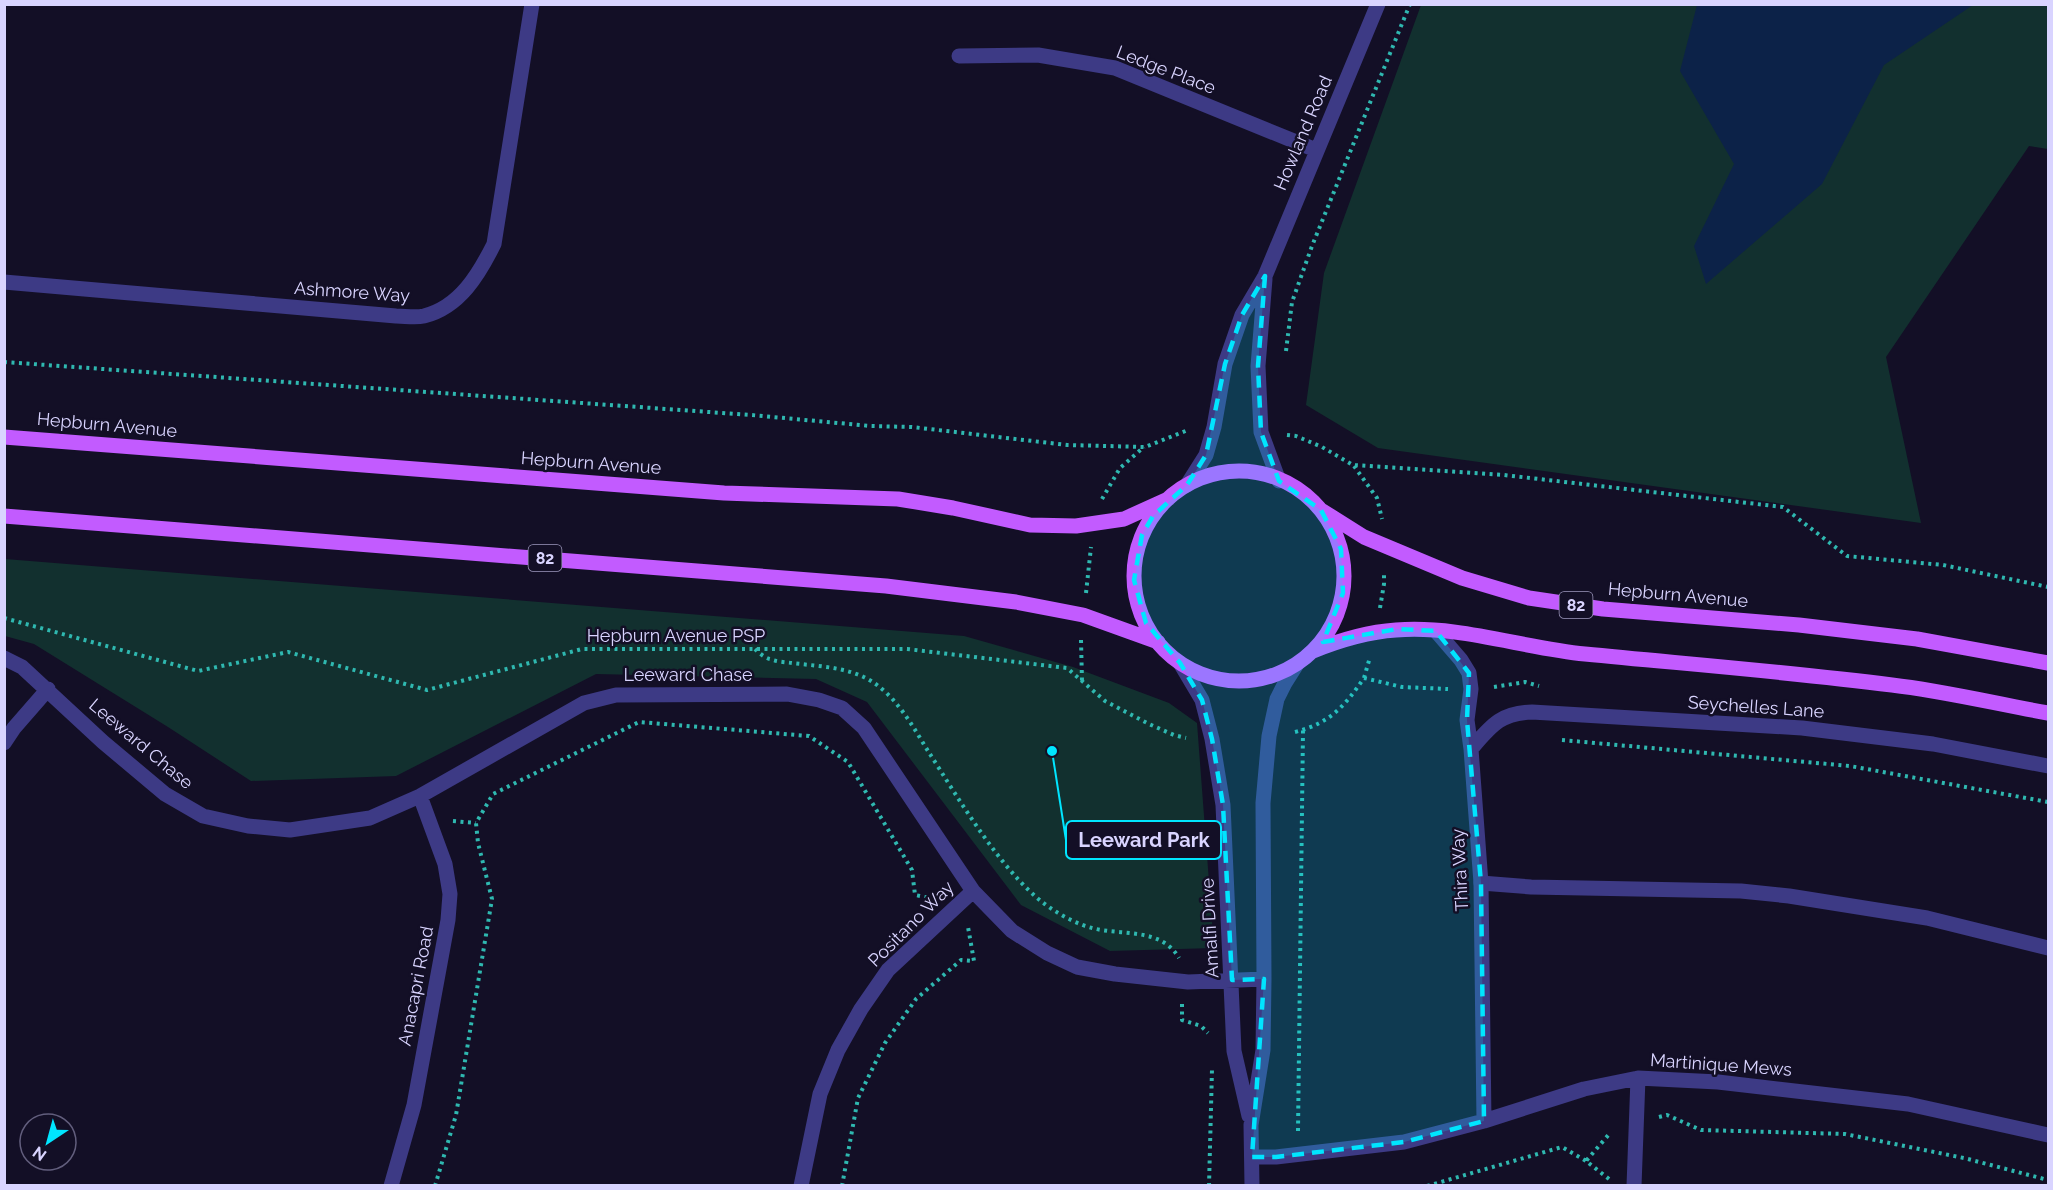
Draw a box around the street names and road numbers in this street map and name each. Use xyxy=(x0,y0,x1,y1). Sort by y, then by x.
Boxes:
street label: Ledge Place xyxy=(1114,41,1219,98)
street label: Howland Road xyxy=(1269,72,1336,193)
street label: Ashmore Way xyxy=(293,277,411,306)
street label: Hepburn Avenue xyxy=(36,408,178,441)
street label: Hepburn Avenue xyxy=(520,447,662,478)
road number: 82 xyxy=(528,545,562,571)
street label: Hepburn Avenue xyxy=(1607,578,1749,611)
road number: 82 xyxy=(1560,592,1592,618)
street label: Hepburn Avenue PSP xyxy=(587,625,765,646)
street label: Leeward Chase xyxy=(623,664,753,685)
street label: Seychelles Lane xyxy=(1687,691,1825,722)
street label: Leeward Chase xyxy=(85,694,198,793)
street label: Thira Way xyxy=(1447,828,1472,912)
street label: Positano Way xyxy=(863,876,958,971)
street label: Amalfi Drive xyxy=(1196,877,1223,979)
street label: Anacapri Road xyxy=(394,924,437,1047)
street label: Martinique Mews xyxy=(1649,1049,1793,1080)

